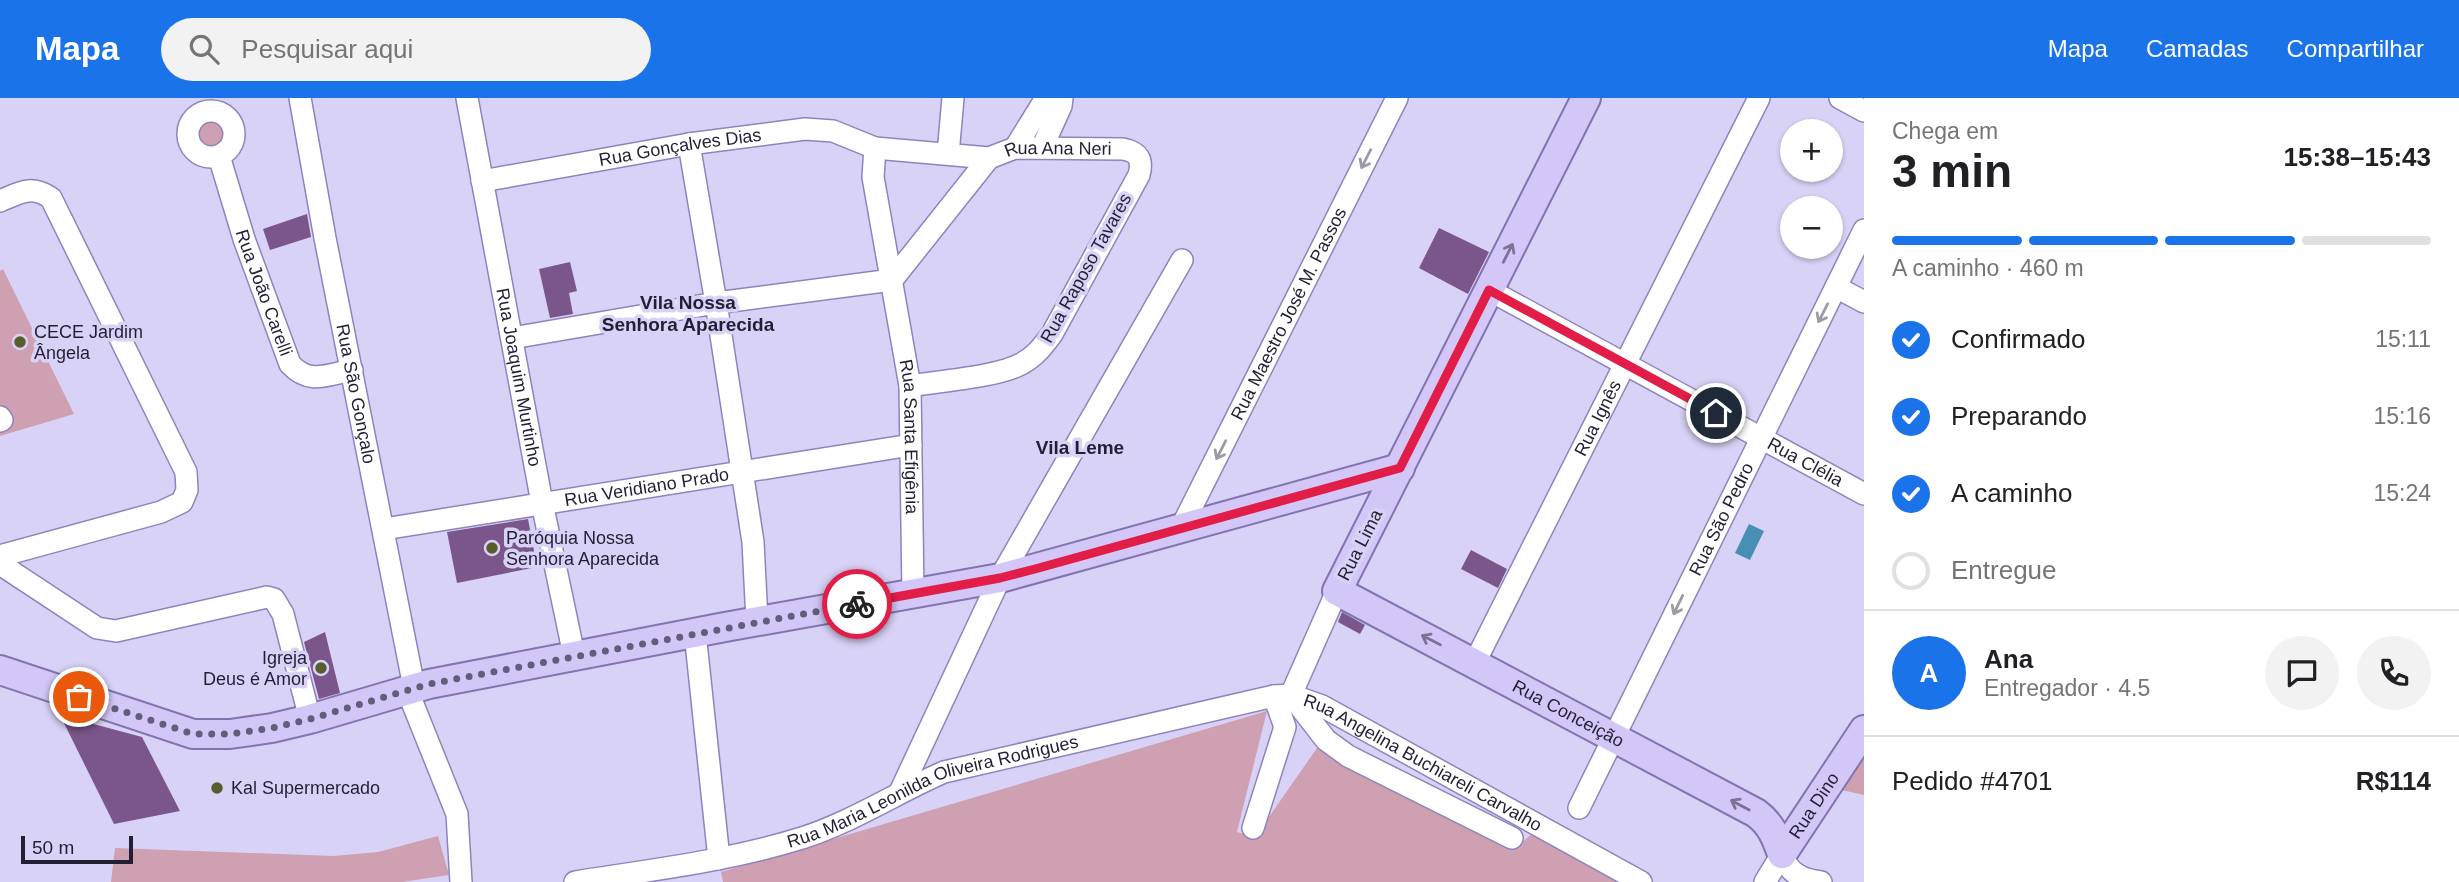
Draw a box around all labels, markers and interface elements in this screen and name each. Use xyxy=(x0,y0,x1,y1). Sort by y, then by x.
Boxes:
search box xyxy=(161,18,651,81)
text: Mapa xyxy=(35,30,119,67)
icon: search xyxy=(185,30,223,68)
text: Pesquisar aqui xyxy=(241,34,413,64)
text: Mapa xyxy=(2048,35,2108,62)
text: Camadas xyxy=(2146,35,2249,62)
text: Compartilhar xyxy=(2287,35,2424,62)
text: Chega em xyxy=(1892,118,1998,144)
map controls xyxy=(1780,119,1843,259)
button: + xyxy=(1780,119,1843,182)
street label: Rua Gonçalves Dias xyxy=(597,125,762,170)
street label: Rua Ana Neri xyxy=(1002,138,1112,161)
text: 15:38–15:43 xyxy=(2284,142,2431,172)
text: 3 min xyxy=(1892,145,2012,197)
one-way arrow xyxy=(1359,148,1373,169)
street label: Rua Raposo Tavares xyxy=(1037,190,1135,346)
button: − xyxy=(1780,196,1843,259)
street label: Rua Maestro José M. Passos xyxy=(1227,204,1350,423)
street label: Rua João Carelli xyxy=(232,227,296,359)
one-way arrow xyxy=(1501,243,1515,264)
text: A caminho · 460 m xyxy=(1892,255,2084,281)
street label: Rua Joaquim Murtinho xyxy=(492,286,545,468)
district label: Vila Nossa Senhora Aparecida xyxy=(602,292,775,335)
one-way arrow xyxy=(1816,302,1829,323)
icon: check xyxy=(1892,321,1930,359)
place label: CECE Jardim Ângela xyxy=(34,322,143,363)
street label: Rua São Gonçalo xyxy=(332,322,379,465)
text: Confirmado xyxy=(1951,324,2085,354)
text: 15:11 xyxy=(2375,326,2431,352)
marker: CECE Jardim Ângela xyxy=(12,334,28,350)
street label: Rua Santa Efigênia xyxy=(895,358,922,515)
street label: Rua Ignês xyxy=(1570,377,1625,459)
pin xyxy=(1686,383,1746,443)
icon: home xyxy=(1697,394,1735,432)
icon: check xyxy=(1892,398,1930,436)
text: Preparando xyxy=(1951,401,2087,431)
text: 15:16 xyxy=(2373,403,2431,429)
street label: Rua Clélia xyxy=(1764,433,1847,491)
district label: Vila Leme xyxy=(1036,437,1124,458)
one-way arrow xyxy=(1213,439,1227,460)
street label: Rua São Pedro xyxy=(1685,460,1758,579)
street label: Rua Veridiano Prado xyxy=(563,464,730,510)
icon: check xyxy=(1892,475,1930,513)
text: A caminho xyxy=(1951,478,2072,508)
text: 15:24 xyxy=(2373,480,2431,506)
street label: Rua Lima xyxy=(1334,505,1387,584)
place label: Paróquia Nossa Senhora Aparecida xyxy=(506,528,660,569)
marker: Paróquia Nossa Senhora Aparecida xyxy=(484,540,500,556)
text: Entregue xyxy=(1951,555,2057,585)
courier xyxy=(822,569,892,639)
icon: bike xyxy=(838,585,876,623)
one-way arrow xyxy=(1671,594,1685,615)
one-way arrow xyxy=(1421,632,1442,646)
button: chat xyxy=(2265,636,2339,710)
button: phone xyxy=(2357,636,2431,710)
text: Ana xyxy=(1984,644,2033,674)
place label: Igreja Deus é Amor xyxy=(203,648,308,689)
text: A xyxy=(1920,658,1938,688)
marker: Igreja Deus é Amor xyxy=(313,660,329,676)
pin xyxy=(49,667,109,727)
text: Entregador · 4.5 xyxy=(1984,675,2150,701)
street label: Rua Conceição xyxy=(1509,676,1627,751)
icon: bag xyxy=(60,678,98,716)
street label: Rua Angelina Buchiareli Carvalho xyxy=(1301,690,1545,835)
street label: Rua Maria Leonilda Oliveira Rodrigues xyxy=(785,731,1080,852)
text: Pedido #4701 xyxy=(1892,766,2052,796)
text: R$114 xyxy=(2356,766,2431,796)
street label: Rua Dino xyxy=(1785,769,1843,842)
place label: Kal Supermercado xyxy=(231,778,380,798)
marker: Kal Supermercado xyxy=(209,780,225,796)
one-way arrow xyxy=(1730,797,1751,811)
scale bar xyxy=(21,833,133,865)
text: 50 m xyxy=(32,837,74,858)

